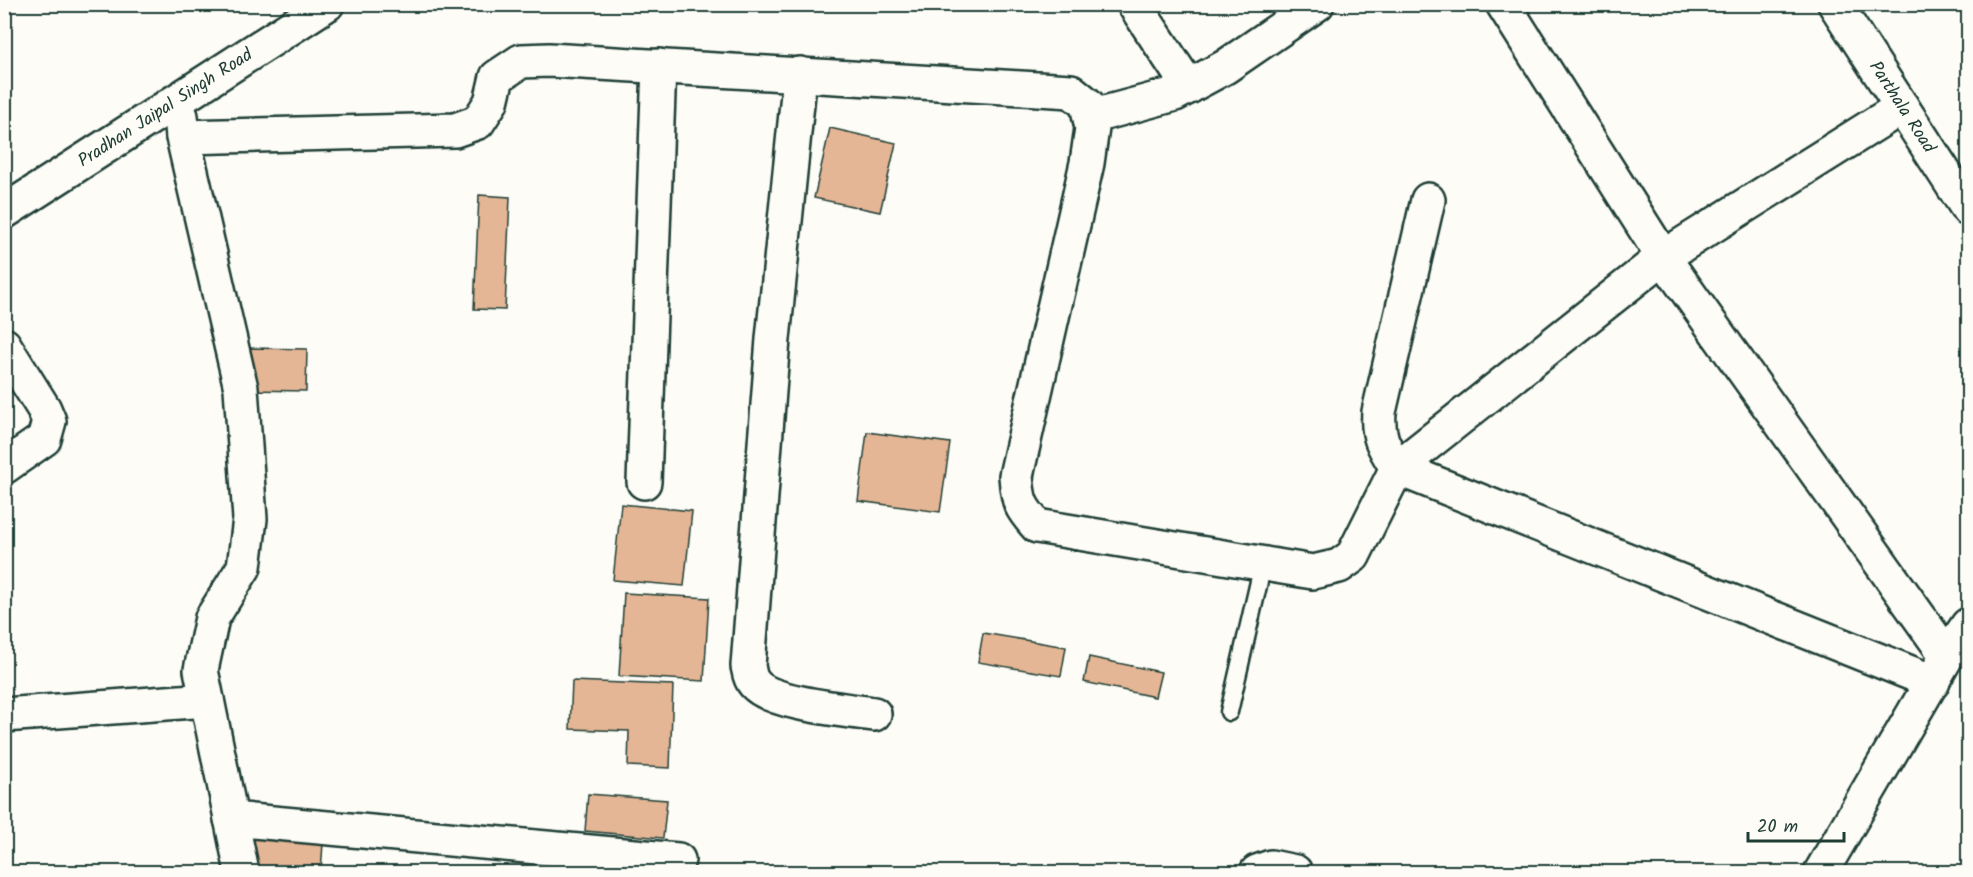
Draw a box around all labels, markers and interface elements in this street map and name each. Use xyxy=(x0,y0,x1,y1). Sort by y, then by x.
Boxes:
street label: Pradhan Jaipal Singh Road xyxy=(72,40,259,175)
street label: Parthala Road xyxy=(1861,55,1943,160)
scale bar xyxy=(1748,805,1844,843)
text: 20 m xyxy=(1757,813,1798,842)

